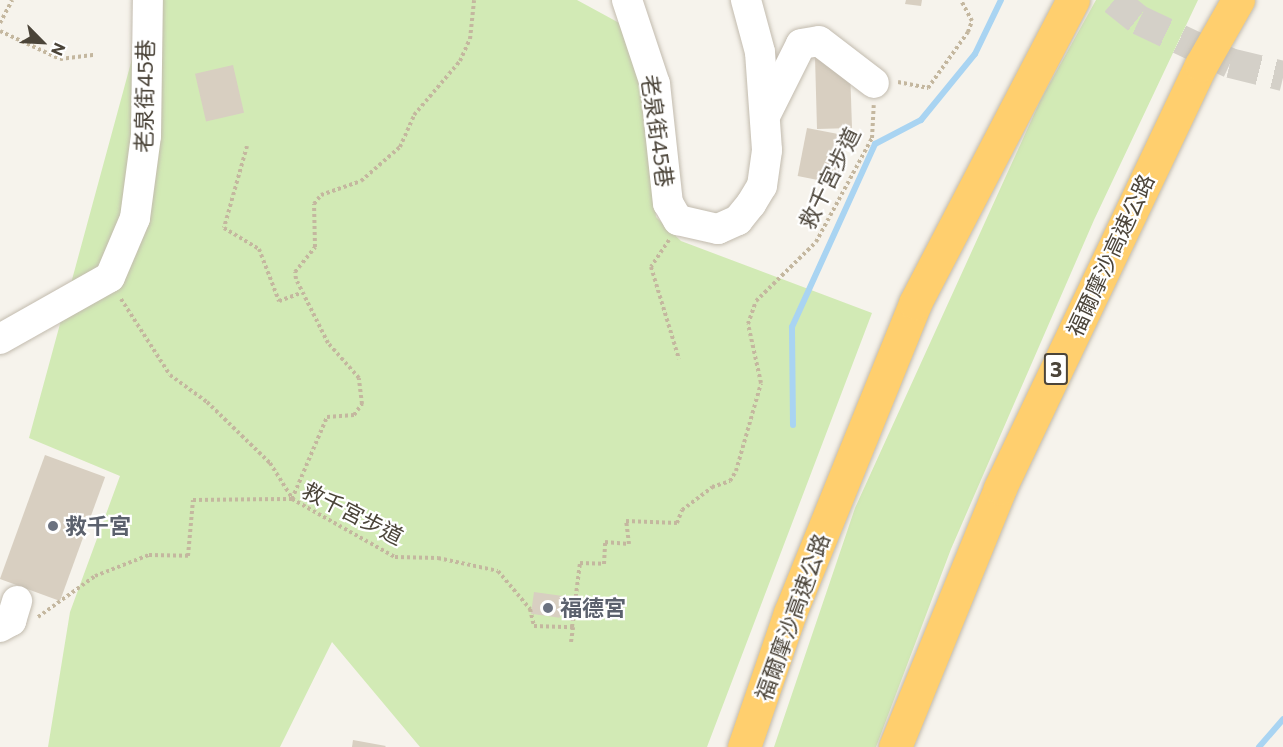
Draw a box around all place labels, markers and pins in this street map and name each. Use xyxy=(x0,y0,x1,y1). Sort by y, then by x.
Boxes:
place label: 救千宮 xyxy=(65,513,131,539)
marker: 救千宮 xyxy=(46,519,60,533)
place label: 福德宮 xyxy=(560,595,626,621)
marker: 福德宮 xyxy=(541,601,555,615)

